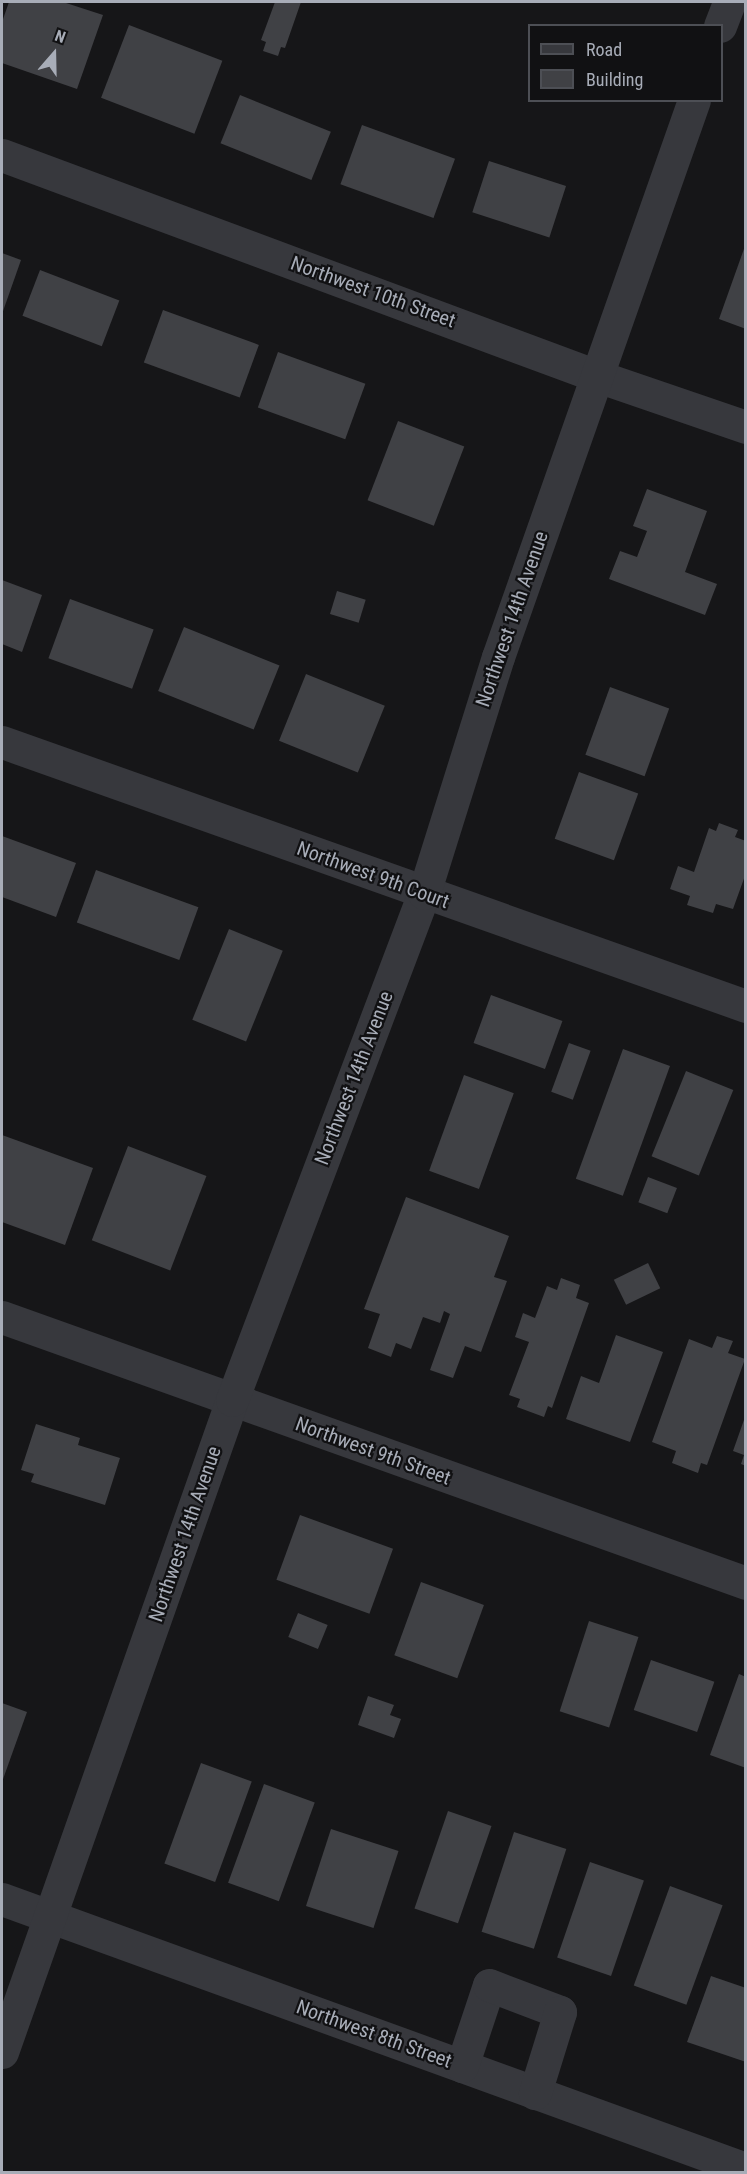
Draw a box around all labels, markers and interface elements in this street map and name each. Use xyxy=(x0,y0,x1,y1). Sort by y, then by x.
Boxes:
north arrow xyxy=(24,24,84,84)
legend xyxy=(528,24,723,102)
text: N xyxy=(52,26,68,47)
text: Road xyxy=(586,39,622,60)
text: Building xyxy=(586,69,643,90)
street label: Northwest 10th Street xyxy=(287,251,459,333)
street label: Northwest 14th Avenue xyxy=(471,528,553,710)
street label: Northwest 9th Court xyxy=(294,836,452,914)
street label: Northwest 14th Avenue xyxy=(310,988,398,1168)
street label: Northwest 9th Street xyxy=(292,1412,454,1490)
street label: Northwest 14th Avenue xyxy=(144,1443,226,1625)
street label: Northwest 8th Street xyxy=(293,1995,455,2073)

